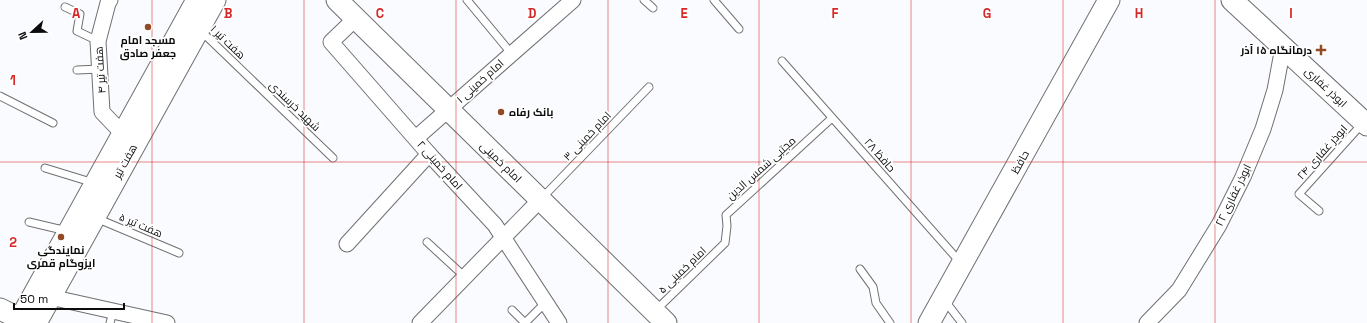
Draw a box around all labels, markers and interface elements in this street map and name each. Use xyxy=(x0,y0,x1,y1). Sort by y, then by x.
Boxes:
text: A xyxy=(72,5,81,22)
text: B xyxy=(224,5,233,22)
text: C xyxy=(376,5,384,22)
text: D xyxy=(528,5,537,22)
text: E xyxy=(680,5,688,22)
text: F xyxy=(832,5,839,22)
text: G xyxy=(983,5,991,22)
text: H xyxy=(1135,5,1143,22)
text: I xyxy=(1289,5,1293,22)
north arrow xyxy=(12,12,52,52)
marker: مسجد امام جعفر صادق xyxy=(143,22,153,32)
street label: هفت تیر ۱ xyxy=(208,22,248,62)
text: N xyxy=(15,30,31,42)
place label: مسجد امام جعفر صادق xyxy=(120,33,176,61)
place label: درمانگاه ۱۵ آذر xyxy=(1240,43,1312,57)
marker: درمانگاه ۱۵ آذر xyxy=(1315,44,1327,56)
street label: هفت تیر ۴ xyxy=(91,46,109,94)
street label: امام خمینی ۱ xyxy=(453,56,507,107)
street label: ابوذر غفاری xyxy=(1302,64,1350,110)
text: 1 xyxy=(10,72,16,89)
street label: شهید خرسندی xyxy=(266,78,324,134)
place label: بانک رفاه xyxy=(509,105,553,119)
marker: بانک رفاه xyxy=(496,107,506,117)
street label: امام خمینی ۳ xyxy=(560,108,615,164)
street label: ابوذر غفاری ۲۴ xyxy=(1294,122,1350,182)
street label: مجتبی شمس الدین xyxy=(724,133,798,203)
street label: حافظ ۲۸ xyxy=(861,135,899,175)
street label: امام خمینی ۲ xyxy=(414,138,466,193)
street label: امام خمینی xyxy=(476,139,525,186)
street label: هفت تیر xyxy=(109,141,140,181)
street label: حافظ xyxy=(1008,148,1032,176)
street label: ابوذر غفاری ۲۲ xyxy=(1212,162,1254,228)
street label: هفت تیر ۵ xyxy=(117,210,165,240)
marker: نمایندگی ایزوگام قمری xyxy=(56,232,66,242)
text: 2 xyxy=(9,234,17,251)
place label: نمایندگی ایزوگام قمری xyxy=(27,243,95,271)
street label: امام خمینی ۵ xyxy=(655,244,710,297)
scale bar xyxy=(14,285,124,311)
text: 50 m xyxy=(20,291,48,307)

